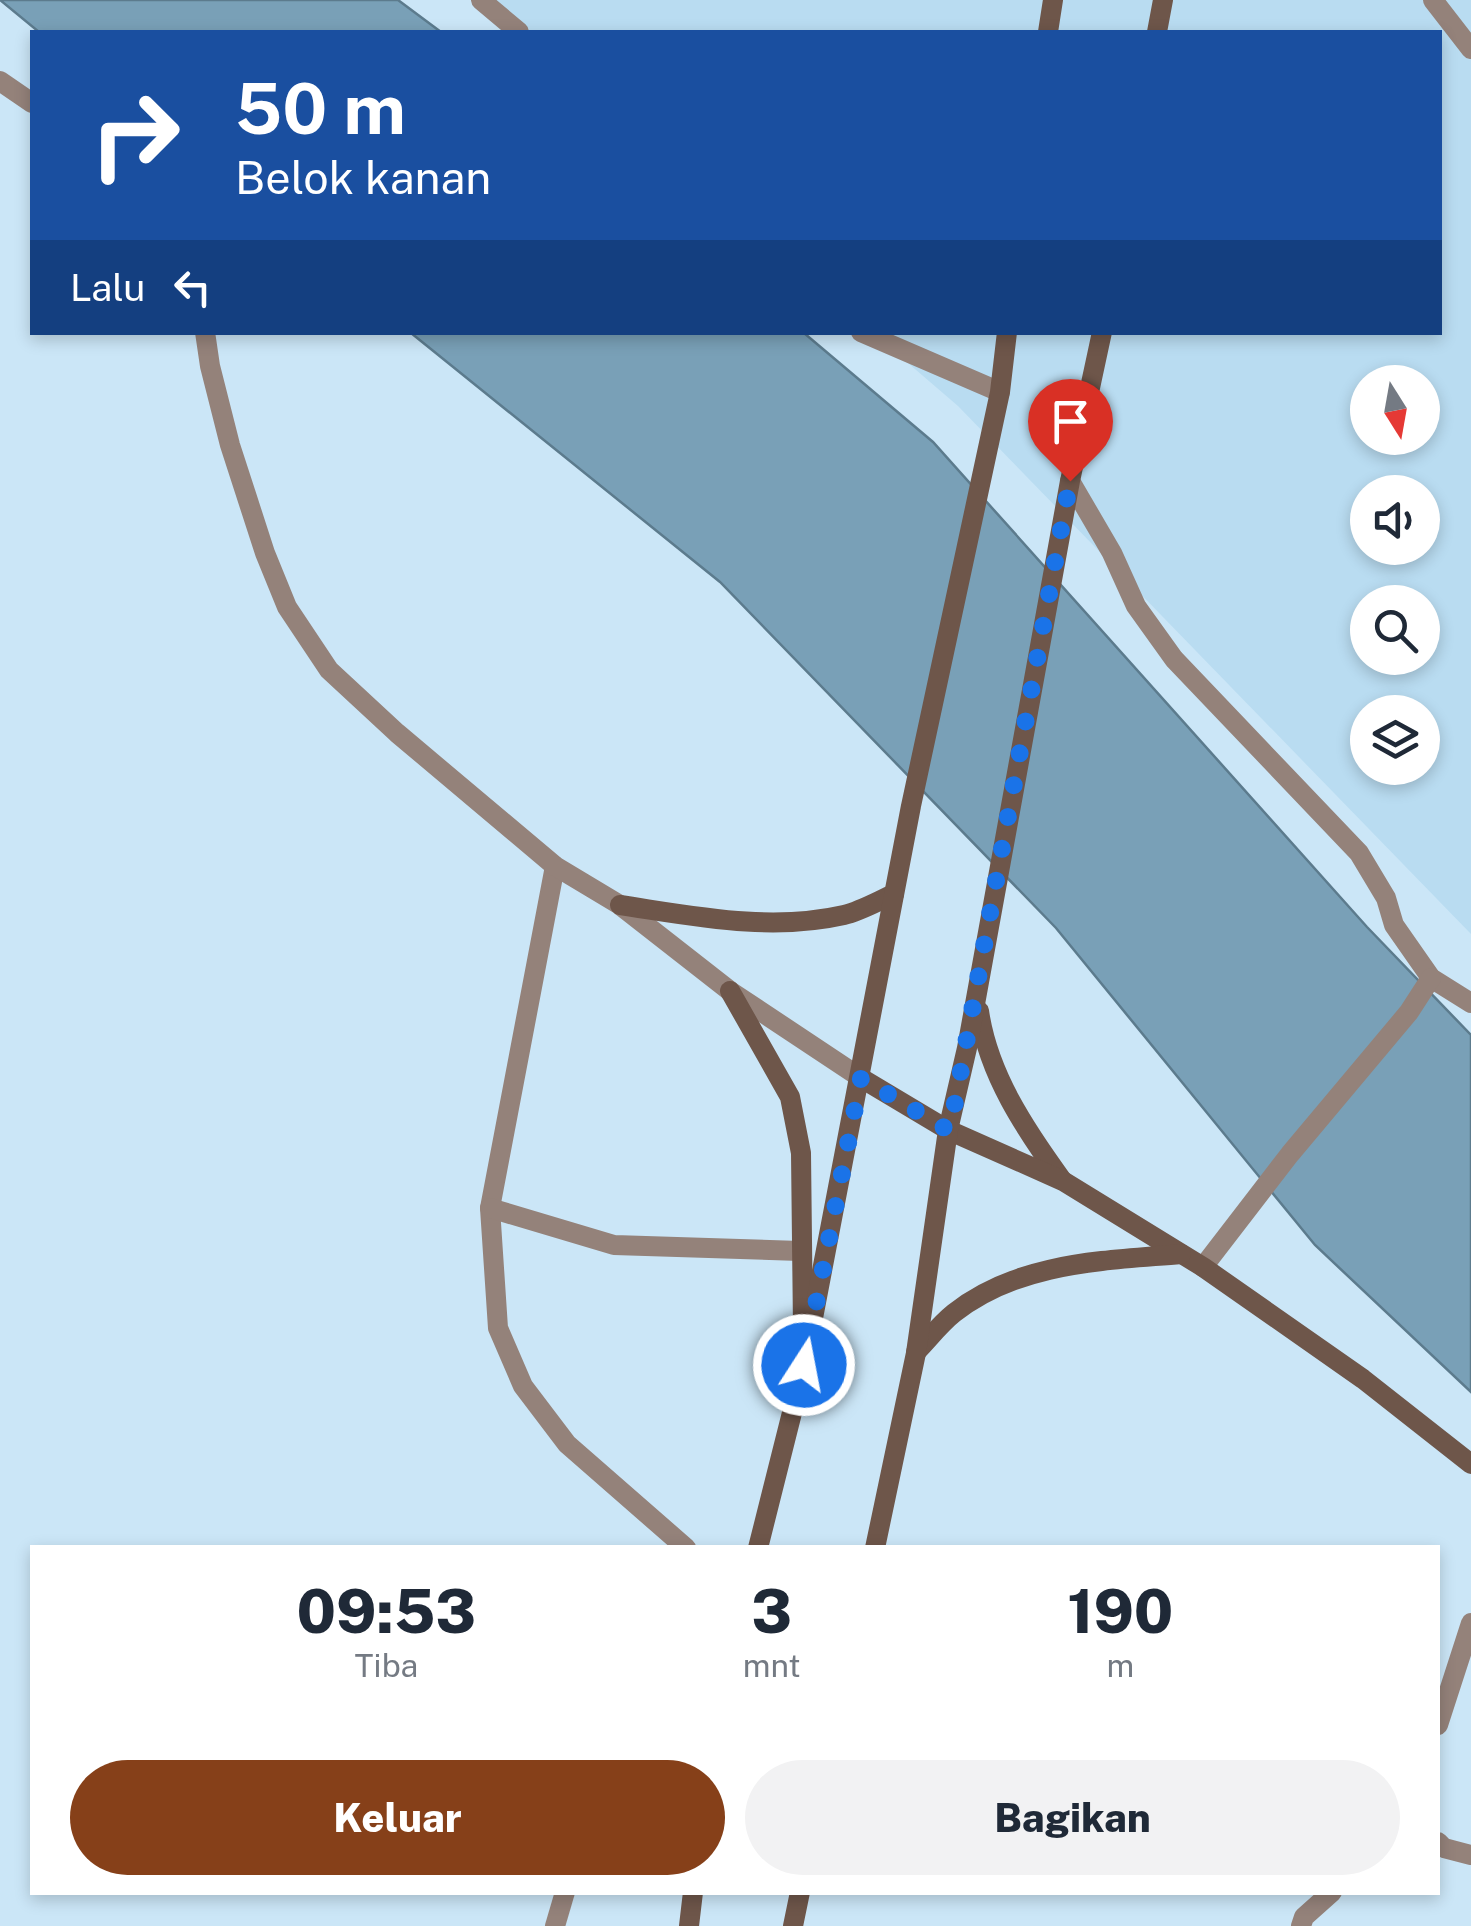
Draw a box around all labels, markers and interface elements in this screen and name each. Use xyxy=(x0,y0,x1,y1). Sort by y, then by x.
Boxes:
text: 50 m xyxy=(235,67,406,150)
icon: right xyxy=(70,70,200,200)
text: Belok kanan xyxy=(235,151,491,204)
icon: left xyxy=(165,260,220,315)
text: Lalu xyxy=(70,265,145,310)
north arrow xyxy=(1350,365,1440,455)
map controls xyxy=(1350,365,1440,785)
pin xyxy=(1028,379,1113,482)
icon: arrive xyxy=(1043,394,1098,449)
button: sound xyxy=(1350,475,1440,565)
button: search xyxy=(1350,585,1440,675)
button: layers xyxy=(1350,695,1440,785)
position arrow xyxy=(752,1313,856,1417)
text: 09:53 xyxy=(297,1576,476,1647)
text: 3 xyxy=(751,1576,792,1647)
text: 190 xyxy=(1067,1576,1173,1647)
text: Tiba xyxy=(355,1647,418,1684)
text: mnt xyxy=(743,1647,801,1684)
text: m xyxy=(1106,1647,1134,1684)
button: Keluar xyxy=(70,1760,725,1875)
button: Bagikan xyxy=(745,1760,1400,1875)

